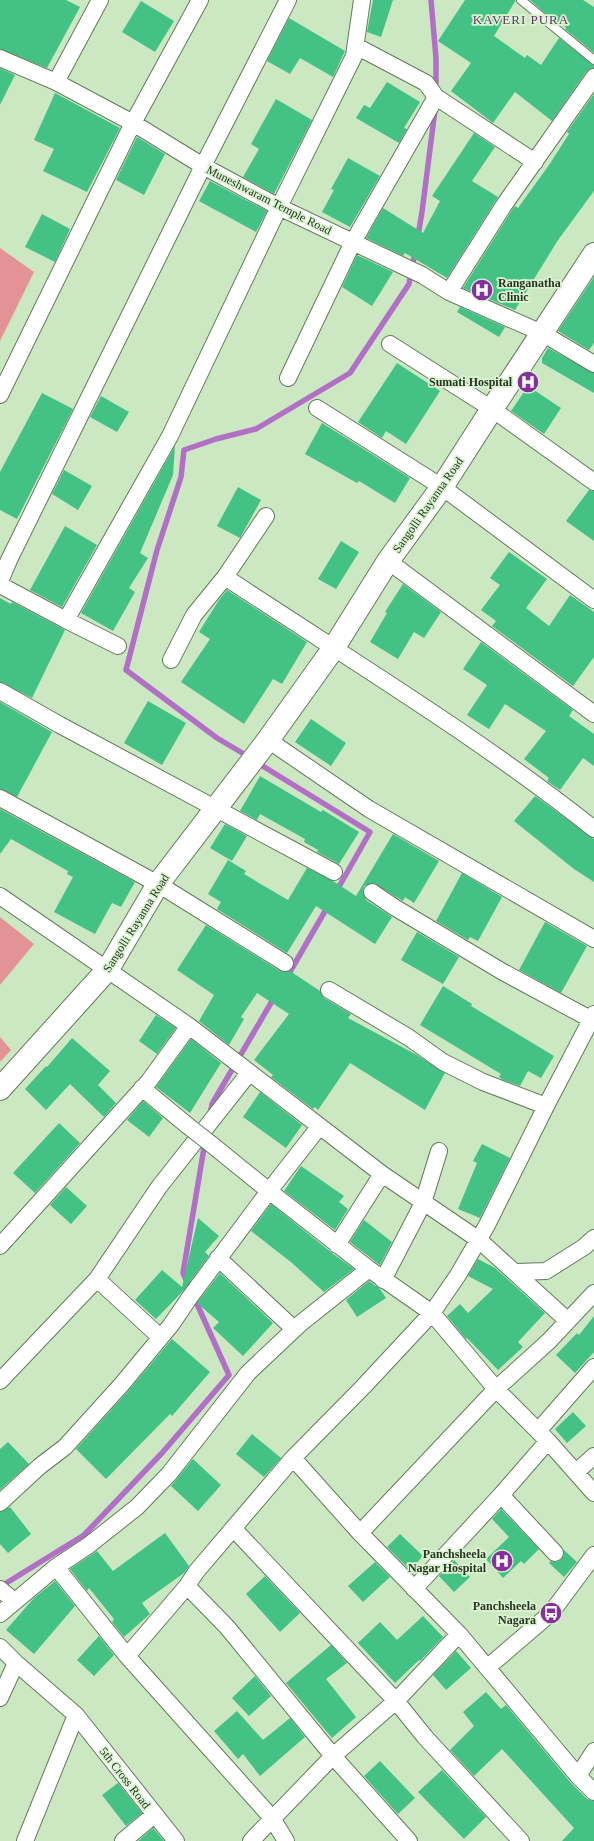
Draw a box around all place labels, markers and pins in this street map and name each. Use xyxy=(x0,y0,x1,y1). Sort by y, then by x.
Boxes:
place label: Ranganatha Clinic xyxy=(498,276,561,304)
hospital icon: Ranganatha Clinic xyxy=(469,277,495,303)
hospital icon: Sumati Hospital xyxy=(515,369,541,395)
place label: Sumati Hospital xyxy=(429,375,513,389)
place label: Panchsheela Nagar Hospital xyxy=(408,1547,487,1575)
hospital icon: Panchsheela Nagar Hospital xyxy=(489,1548,515,1574)
place label: Panchsheela Nagara xyxy=(473,1599,536,1627)
bus stop icon: Panchsheela Nagara xyxy=(538,1600,564,1626)

